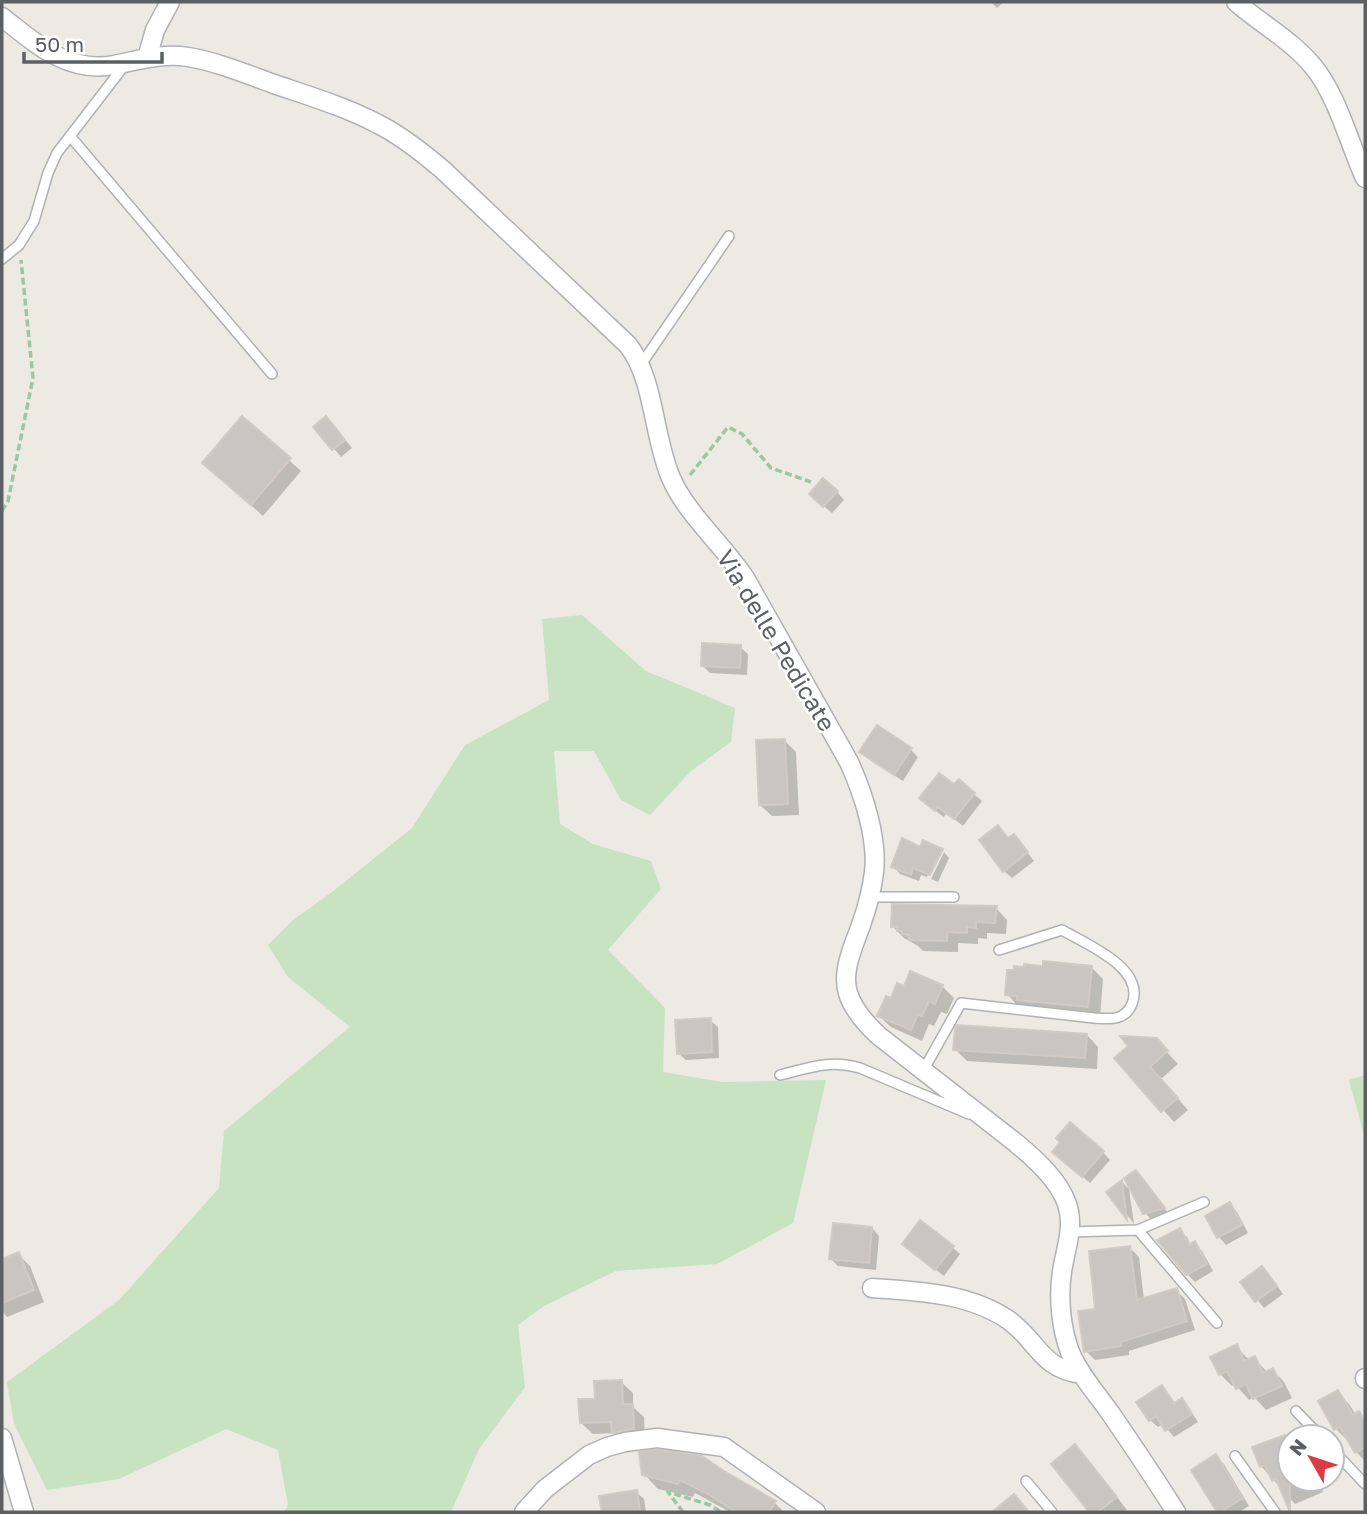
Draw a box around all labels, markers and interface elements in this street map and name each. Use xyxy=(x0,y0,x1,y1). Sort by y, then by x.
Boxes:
scale bar xyxy=(24,21,163,65)
text: 50 m xyxy=(35,31,84,57)
street label: Via delle Pedicate xyxy=(711,544,843,736)
north arrow xyxy=(1276,1423,1346,1493)
text: N xyxy=(1284,1434,1311,1460)

